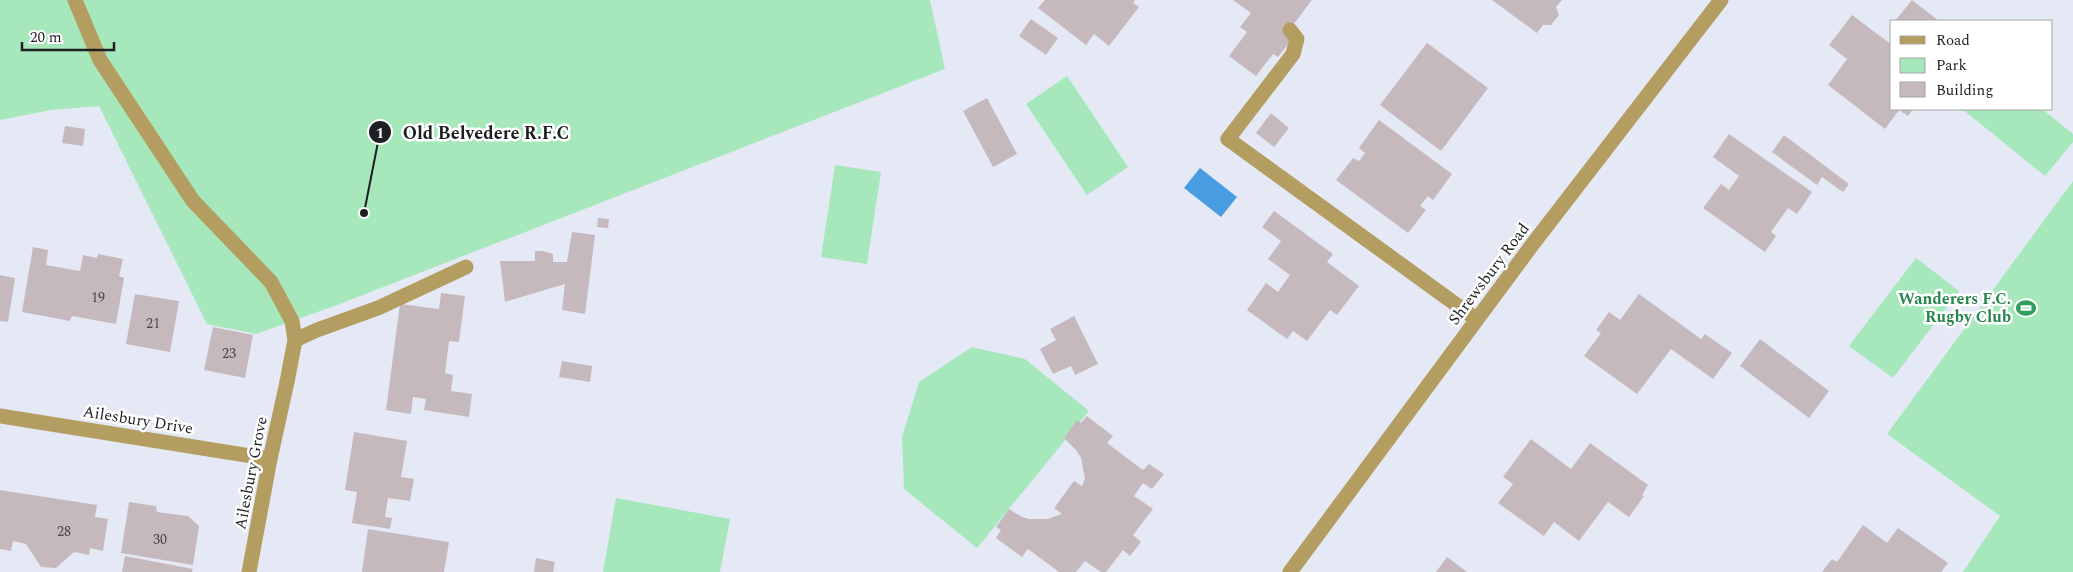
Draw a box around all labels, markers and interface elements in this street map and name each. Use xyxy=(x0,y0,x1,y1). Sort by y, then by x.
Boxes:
scale bar xyxy=(22,20,115,52)
legend xyxy=(1890,20,2053,110)
text: 20 m xyxy=(30,26,62,49)
text: Road xyxy=(1936,29,1970,52)
text: Park xyxy=(1936,54,1967,77)
text: Building xyxy=(1936,79,1993,102)
callout: Old Belvedere R.F.C xyxy=(367,116,579,149)
text: Old Belvedere R.F.C xyxy=(403,120,569,147)
text: 1 xyxy=(376,122,384,145)
street label: Shrewsbury Road xyxy=(1442,218,1536,330)
house number: 19 xyxy=(91,287,105,308)
place label: Wanderers F.C. Rugby Club xyxy=(1898,287,2011,329)
sports icon: Wanderers F.C. Rugby Club xyxy=(2015,297,2037,319)
house number: 21 xyxy=(146,313,160,334)
house number: 23 xyxy=(222,343,236,364)
street label: Ailesbury Drive xyxy=(81,399,195,441)
street label: Ailesbury Grove xyxy=(228,414,274,532)
house number: 28 xyxy=(57,521,71,542)
house number: 30 xyxy=(153,529,167,550)

